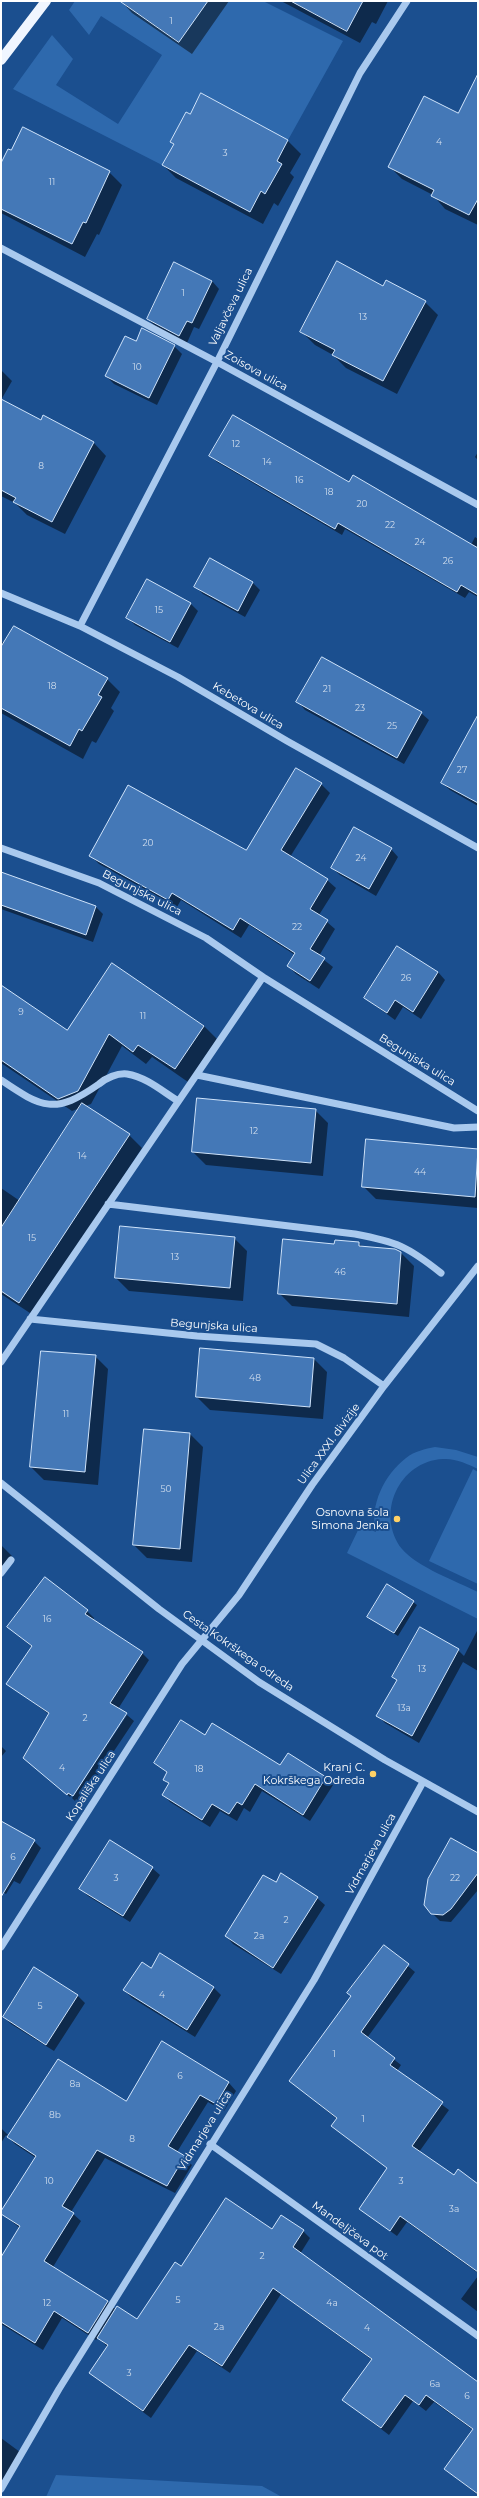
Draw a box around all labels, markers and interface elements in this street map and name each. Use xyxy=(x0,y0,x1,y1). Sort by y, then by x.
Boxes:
house number: 1 xyxy=(169,16,173,26)
house number: 4 xyxy=(436,137,442,147)
house number: 3 xyxy=(222,148,228,158)
house number: 11 xyxy=(49,177,55,187)
street label: Valjavčeva ulica xyxy=(206,266,256,348)
house number: 1 xyxy=(181,288,185,298)
house number: 13 xyxy=(359,312,367,322)
street label: Zoisova ulica xyxy=(222,348,290,394)
house number: 10 xyxy=(132,362,142,372)
house number: 12 xyxy=(232,439,240,449)
house number: 14 xyxy=(262,457,272,467)
house number: 8 xyxy=(38,461,44,471)
house number: 16 xyxy=(295,475,303,485)
house number: 18 xyxy=(325,487,333,497)
house number: 20 xyxy=(356,499,368,509)
house number: 22 xyxy=(385,520,395,530)
house number: 24 xyxy=(415,537,425,547)
house number: 26 xyxy=(443,556,453,566)
house number: 15 xyxy=(155,605,163,615)
street label: Kebetova ulica xyxy=(210,680,286,732)
house number: 18 xyxy=(48,681,56,691)
house number: 21 xyxy=(323,684,331,694)
house number: 23 xyxy=(355,703,365,713)
house number: 25 xyxy=(387,721,397,731)
house number: 27 xyxy=(457,765,467,775)
house number: 20 xyxy=(142,838,154,848)
house number: 24 xyxy=(356,853,366,863)
street label: Begunjska ulica xyxy=(100,867,184,919)
house number: 22 xyxy=(292,922,302,932)
house number: 26 xyxy=(401,973,411,983)
house number: 9 xyxy=(18,1007,24,1017)
house number: 11 xyxy=(140,1011,146,1021)
street label: Begunjska ulica xyxy=(376,1031,458,1089)
house number: 12 xyxy=(250,1126,258,1136)
house number: 14 xyxy=(77,1151,87,1161)
house number: 44 xyxy=(414,1167,426,1177)
house number: 15 xyxy=(28,1233,36,1243)
house number: 13 xyxy=(171,1252,179,1262)
house number: 46 xyxy=(334,1267,346,1277)
street label: Begunjska ulica xyxy=(170,1316,258,1336)
house number: 48 xyxy=(249,1373,261,1383)
street label: Ulica XXXI. divizije xyxy=(295,1401,363,1487)
house number: 11 xyxy=(63,1409,69,1419)
house number: 50 xyxy=(160,1484,172,1494)
place label: Osnovna šola Simona Jenka xyxy=(311,1506,389,1532)
marker: Osnovna šola Simona Jenka xyxy=(392,1514,402,1524)
street label: Cesta Kokrškega odreda xyxy=(180,1607,296,1695)
house number: 16 xyxy=(43,1614,51,1624)
house number: 13 xyxy=(418,1664,426,1674)
house number: 13a xyxy=(397,1703,411,1713)
house number: 2 xyxy=(82,1713,88,1723)
street label: Kopališka ulica xyxy=(63,1748,119,1824)
place label: Kranj C. Kokrškega Odreda xyxy=(263,1761,365,1787)
house number: 4 xyxy=(59,1763,65,1773)
house number: 18 xyxy=(195,1764,203,1774)
marker: Kranj C. Kokrškega Odreda xyxy=(368,1769,378,1779)
street label: Vidmarjeva ulica xyxy=(343,1811,399,1897)
house number: 6 xyxy=(10,1852,16,1862)
house number: 3 xyxy=(113,1873,119,1883)
house number: 22 xyxy=(450,1873,460,1883)
house number: 2 xyxy=(283,1915,289,1925)
house number: 2a xyxy=(254,1931,264,1941)
house number: 4 xyxy=(159,1990,165,2000)
house number: 5 xyxy=(37,2001,43,2011)
house number: 1 xyxy=(332,2049,336,2059)
house number: 6 xyxy=(177,2071,183,2081)
house number: 8a xyxy=(69,2079,81,2089)
street label: Vidmarjeva ulica xyxy=(175,2089,235,2173)
house number: 8b xyxy=(49,2110,61,2120)
house number: 1 xyxy=(361,2114,365,2124)
house number: 8 xyxy=(129,2134,135,2144)
house number: 10 xyxy=(44,2176,54,2186)
house number: 3 xyxy=(398,2176,404,2186)
street label: Mandeljčeva pot xyxy=(309,2199,391,2263)
house number: 3a xyxy=(449,2204,459,2214)
house number: 2 xyxy=(259,2251,265,2261)
house number: 5 xyxy=(175,2295,181,2305)
house number: 12 xyxy=(43,2298,51,2308)
house number: 4a xyxy=(326,2298,338,2308)
house number: 2a xyxy=(214,2322,224,2332)
house number: 4 xyxy=(364,2323,370,2333)
house number: 3 xyxy=(126,2368,132,2378)
house number: 6a xyxy=(430,2379,440,2389)
house number: 6 xyxy=(464,2391,470,2401)

